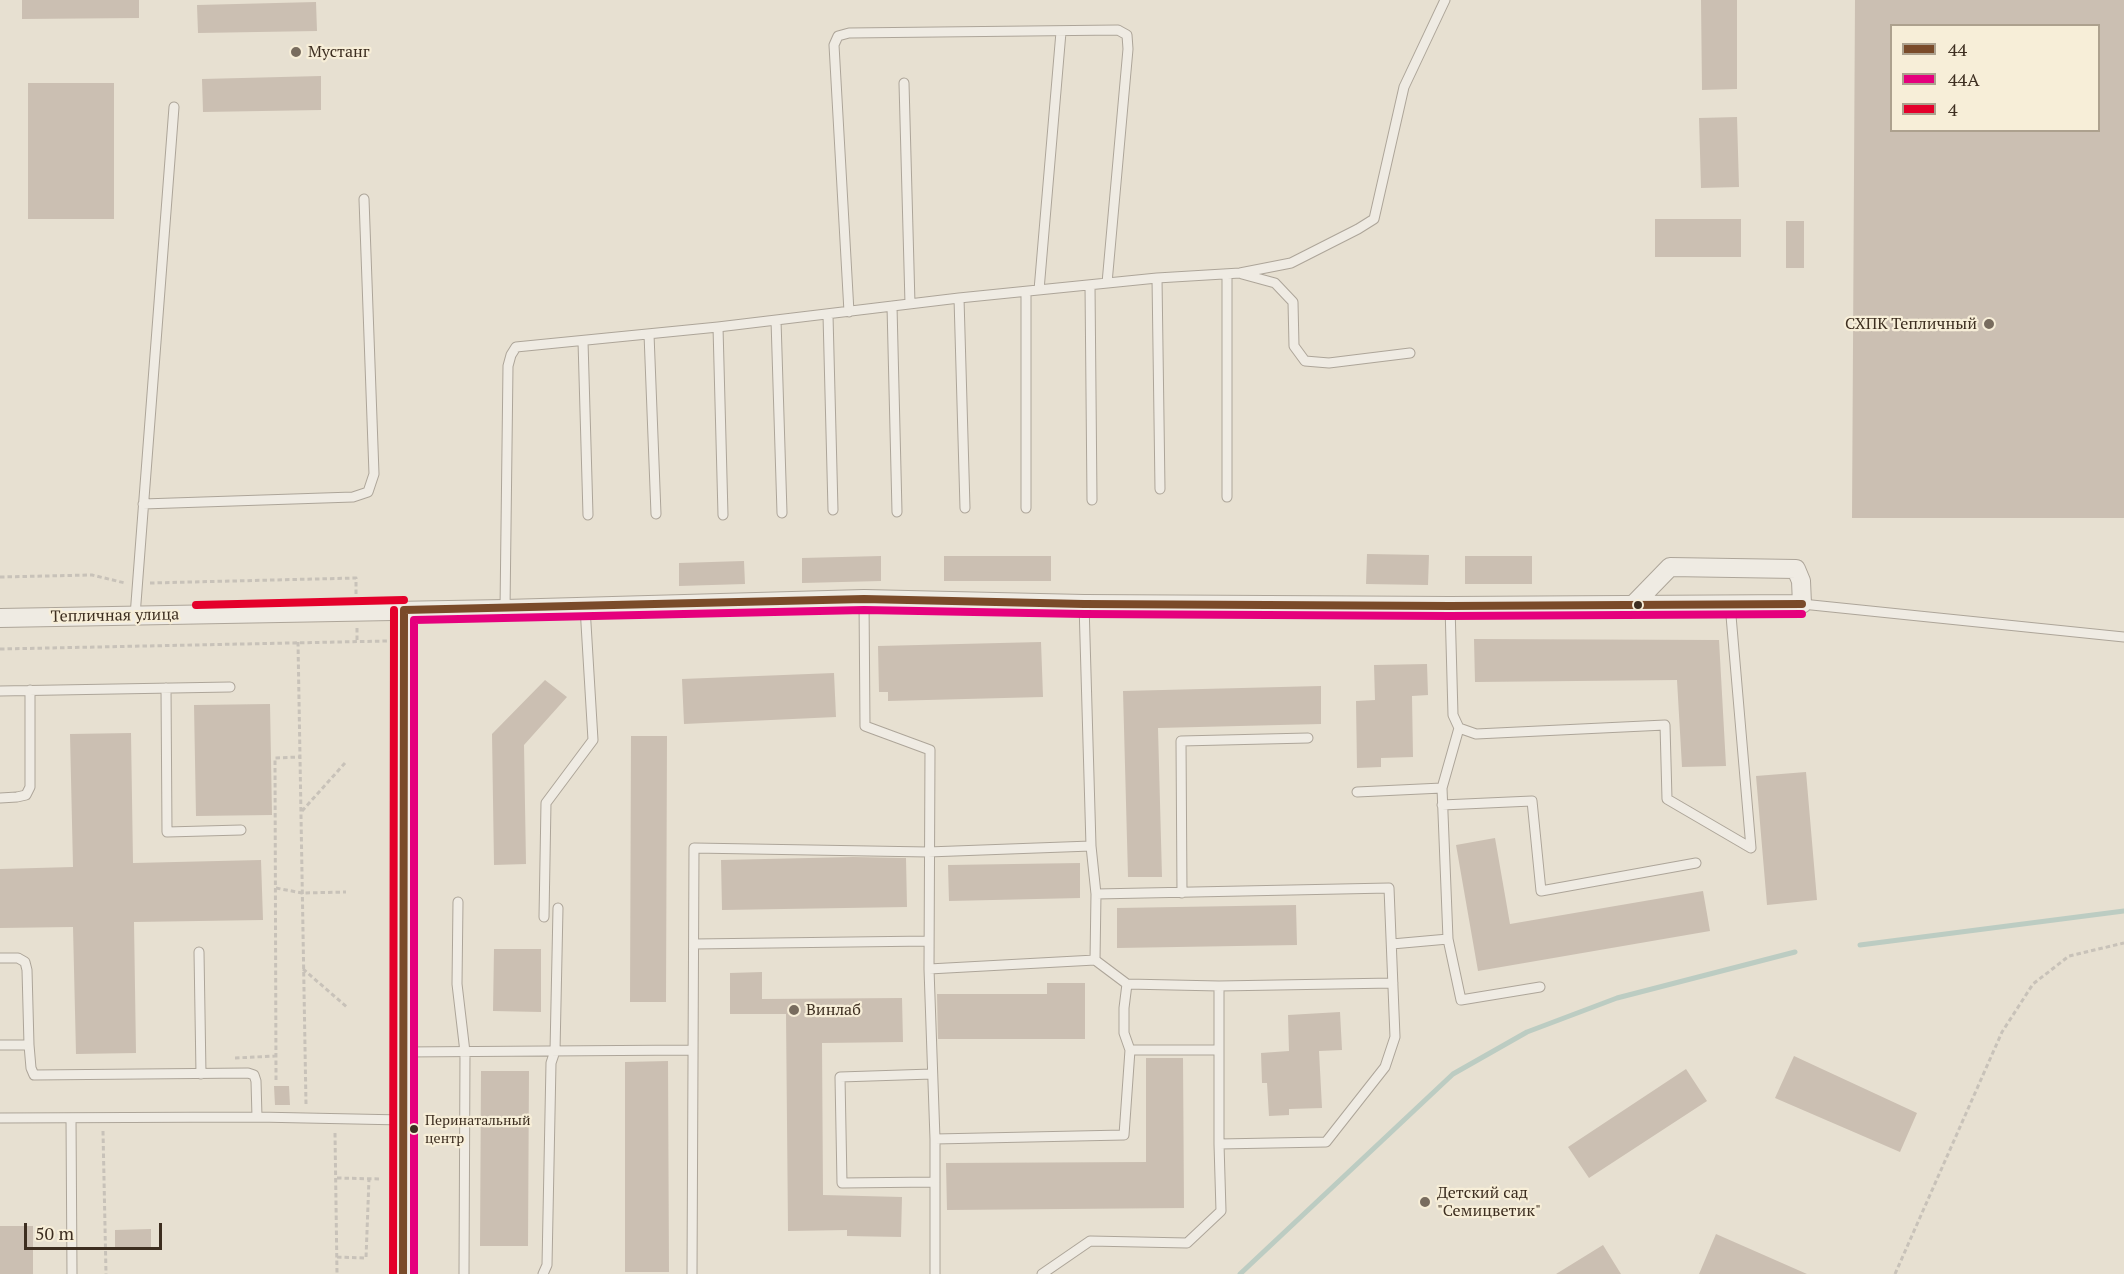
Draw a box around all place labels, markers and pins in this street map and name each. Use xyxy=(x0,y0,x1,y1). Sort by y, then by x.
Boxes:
place label: Мустанг xyxy=(308,42,370,62)
marker: Мустанг xyxy=(289,45,303,59)
place label: СХПК Тепличный xyxy=(1845,314,1977,334)
marker: СХПК Тепличный xyxy=(1982,317,1996,331)
unlabelled marker xyxy=(1632,599,1644,611)
place label: Винлаб xyxy=(806,1000,861,1020)
marker: Винлаб xyxy=(787,1003,801,1017)
place label: Перинатальный центр xyxy=(425,1113,531,1146)
marker: Перинатальный центр xyxy=(408,1123,420,1135)
place label: Детский сад "Семицветик" xyxy=(1437,1183,1541,1221)
marker: Детский сад "Семицветик" xyxy=(1418,1195,1432,1209)

